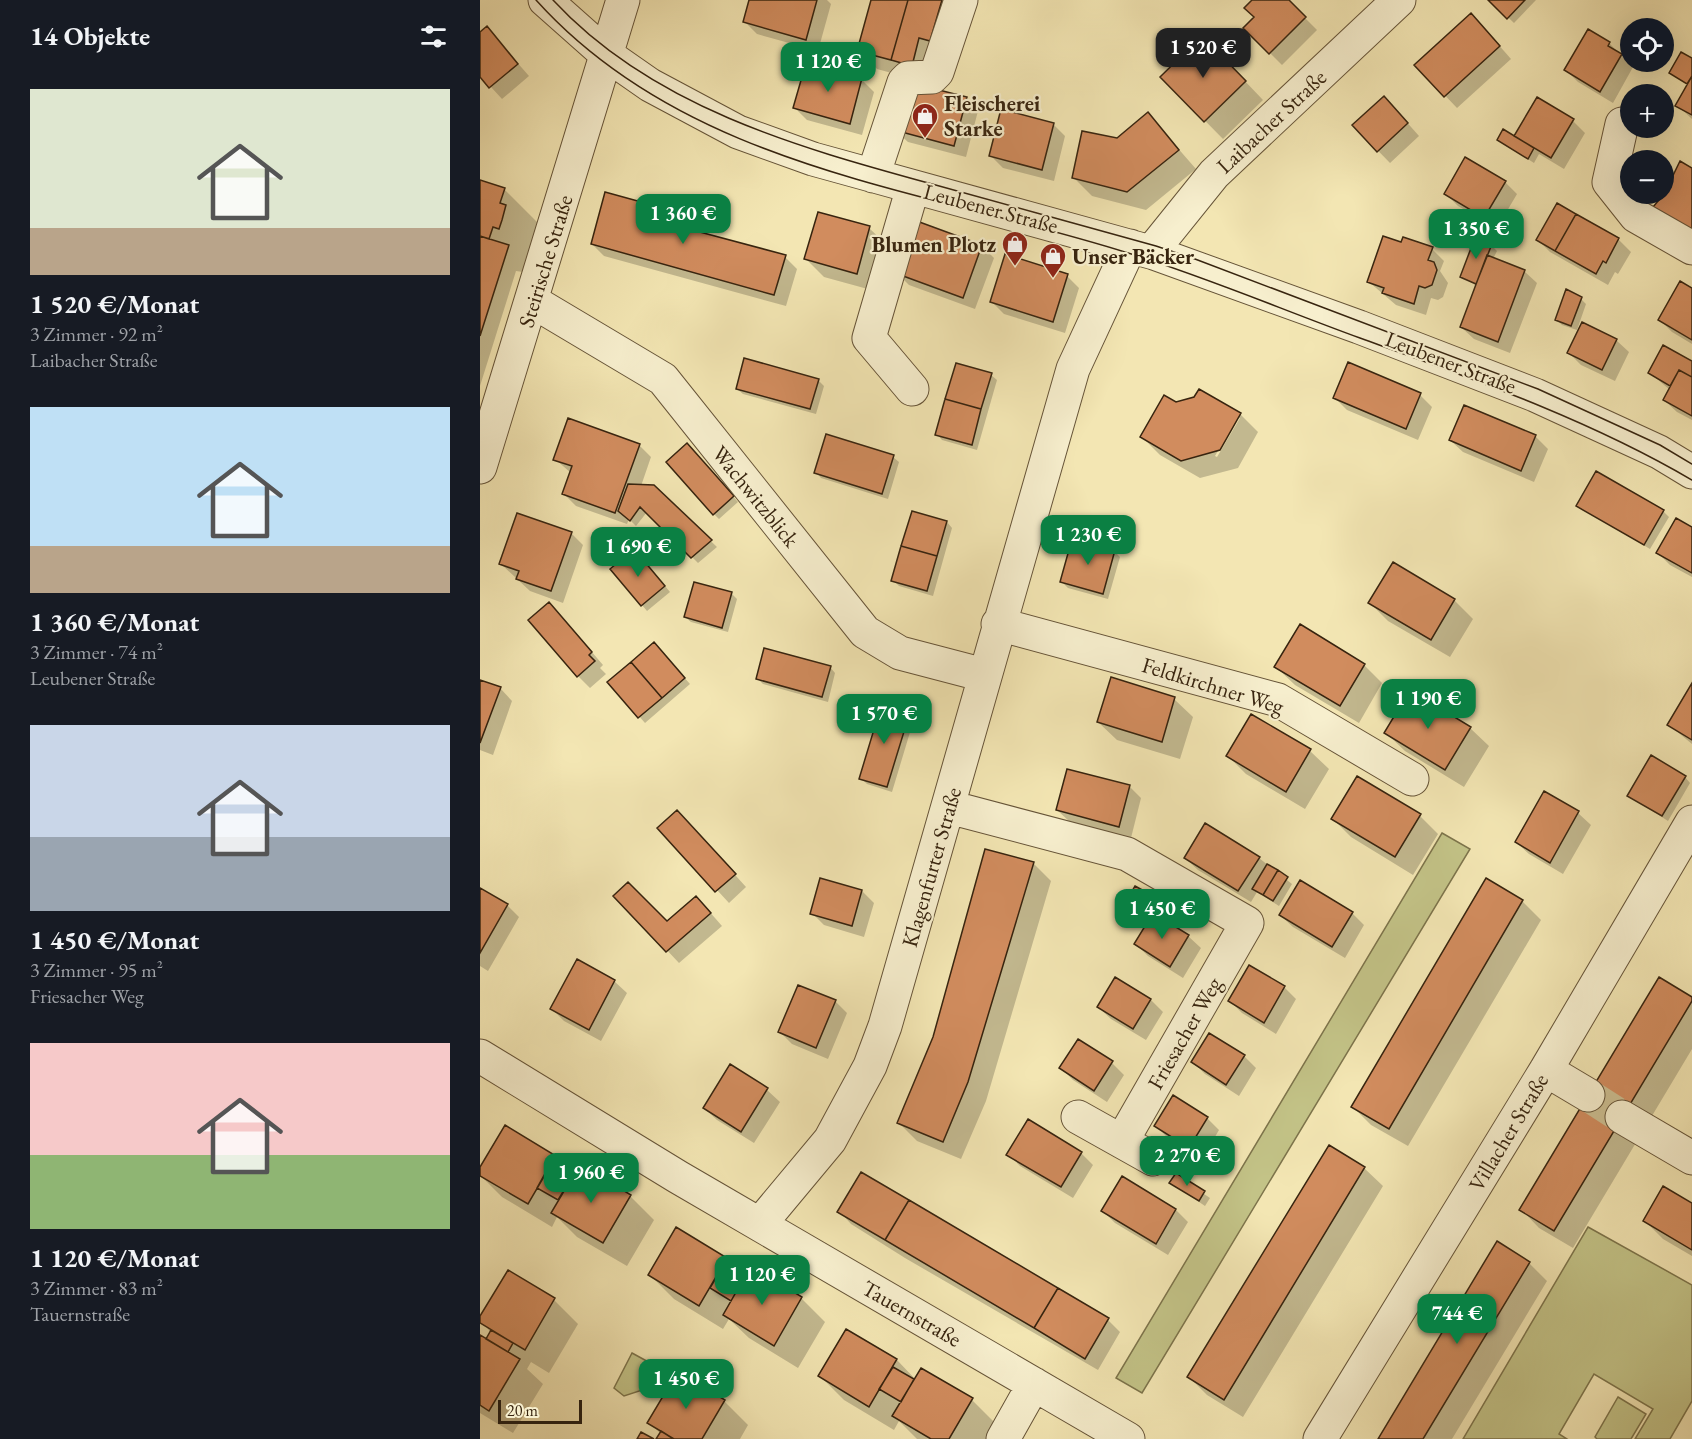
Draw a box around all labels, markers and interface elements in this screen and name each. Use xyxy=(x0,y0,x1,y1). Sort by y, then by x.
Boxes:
map controls xyxy=(1620,18,1674,204)
button: locate xyxy=(1620,18,1674,72)
text: 14 Objekte xyxy=(30,19,150,53)
icon: filters xyxy=(417,20,450,53)
pin: 1 520 € xyxy=(1148,28,1258,79)
text: 1 520 € xyxy=(1170,34,1236,60)
pin: 1 120 € xyxy=(773,42,883,93)
text: 1 120 € xyxy=(795,48,861,74)
street label: Laibacher Straße xyxy=(1210,63,1333,180)
button: + xyxy=(1620,84,1674,138)
place label: Fleischerei Starke xyxy=(944,89,1041,143)
shop icon: Fleischerei Starke xyxy=(910,101,940,139)
icon: home xyxy=(186,128,294,236)
button: − xyxy=(1620,150,1674,204)
street label: Leubener Straße xyxy=(921,177,1062,240)
street label: Steirische Straße xyxy=(512,191,580,331)
pin: 1 360 € xyxy=(628,194,738,245)
text: 1 360 € xyxy=(650,200,716,226)
pin: 1 350 € xyxy=(1421,209,1531,260)
text: 1 350 € xyxy=(1443,215,1509,241)
shop icon: Blumen Plotz xyxy=(1000,229,1030,267)
place label: Blumen Plotz xyxy=(871,230,996,259)
shop icon: Unser Bäcker xyxy=(1038,241,1068,279)
place label: Unser Bäcker xyxy=(1072,242,1195,271)
text: 1 520 €/Monat xyxy=(30,287,199,321)
text: 3 Zimmer · 92 m² xyxy=(30,321,163,347)
street label: Leubener Straße xyxy=(1381,324,1521,401)
text: Laibacher Straße xyxy=(30,347,157,373)
street label: Wachwitzblick xyxy=(706,439,806,554)
icon: home xyxy=(186,446,294,554)
pin: 1 230 € xyxy=(1033,515,1143,566)
text: 1 230 € xyxy=(1055,521,1121,547)
pin: 1 690 € xyxy=(583,527,693,578)
text: 1 690 € xyxy=(605,533,671,559)
text: 1 360 €/Monat xyxy=(30,605,199,639)
text: 3 Zimmer · 74 m² xyxy=(30,639,163,665)
street label: Feldkirchner Weg xyxy=(1138,650,1288,721)
text: Leubener Straße xyxy=(30,665,155,691)
pin: 1 190 € xyxy=(1373,679,1483,730)
text: 1 190 € xyxy=(1395,685,1461,711)
pin: 1 570 € xyxy=(829,694,939,745)
text: 1 570 € xyxy=(851,700,917,726)
icon: home xyxy=(186,764,294,872)
street label: Klagenfurter Straße xyxy=(895,783,968,950)
pin: 1 450 € xyxy=(1107,889,1217,940)
text: 1 450 € xyxy=(1129,895,1195,921)
text: 1 450 €/Monat xyxy=(30,923,199,957)
text: 3 Zimmer · 95 m² xyxy=(30,957,163,983)
street label: Friesacher Weg xyxy=(1141,971,1228,1095)
text: Friesacher Weg xyxy=(30,983,144,1009)
street label: Villacher Straße xyxy=(1462,1068,1555,1197)
icon: home xyxy=(186,1082,294,1190)
pin: 2 270 € xyxy=(1132,1136,1242,1187)
text: 2 270 € xyxy=(1154,1142,1220,1168)
pin: 1 960 € xyxy=(536,1153,646,1204)
text: 1 960 € xyxy=(558,1159,624,1185)
text: 1 120 €/Monat xyxy=(30,1241,199,1275)
pin: 1 120 € xyxy=(707,1255,817,1306)
text: 1 120 € xyxy=(729,1261,795,1287)
street label: Tauernstraße xyxy=(857,1273,967,1354)
text: 3 Zimmer · 83 m² xyxy=(30,1275,163,1301)
pin: 744 € xyxy=(1415,1294,1499,1345)
text: 744 € xyxy=(1431,1300,1483,1326)
text: Tauernstraße xyxy=(30,1301,130,1327)
pin: 1 450 € xyxy=(631,1359,741,1410)
text: 1 450 € xyxy=(653,1365,719,1391)
scale bar xyxy=(498,1397,582,1424)
text: 20 m xyxy=(507,1400,538,1421)

